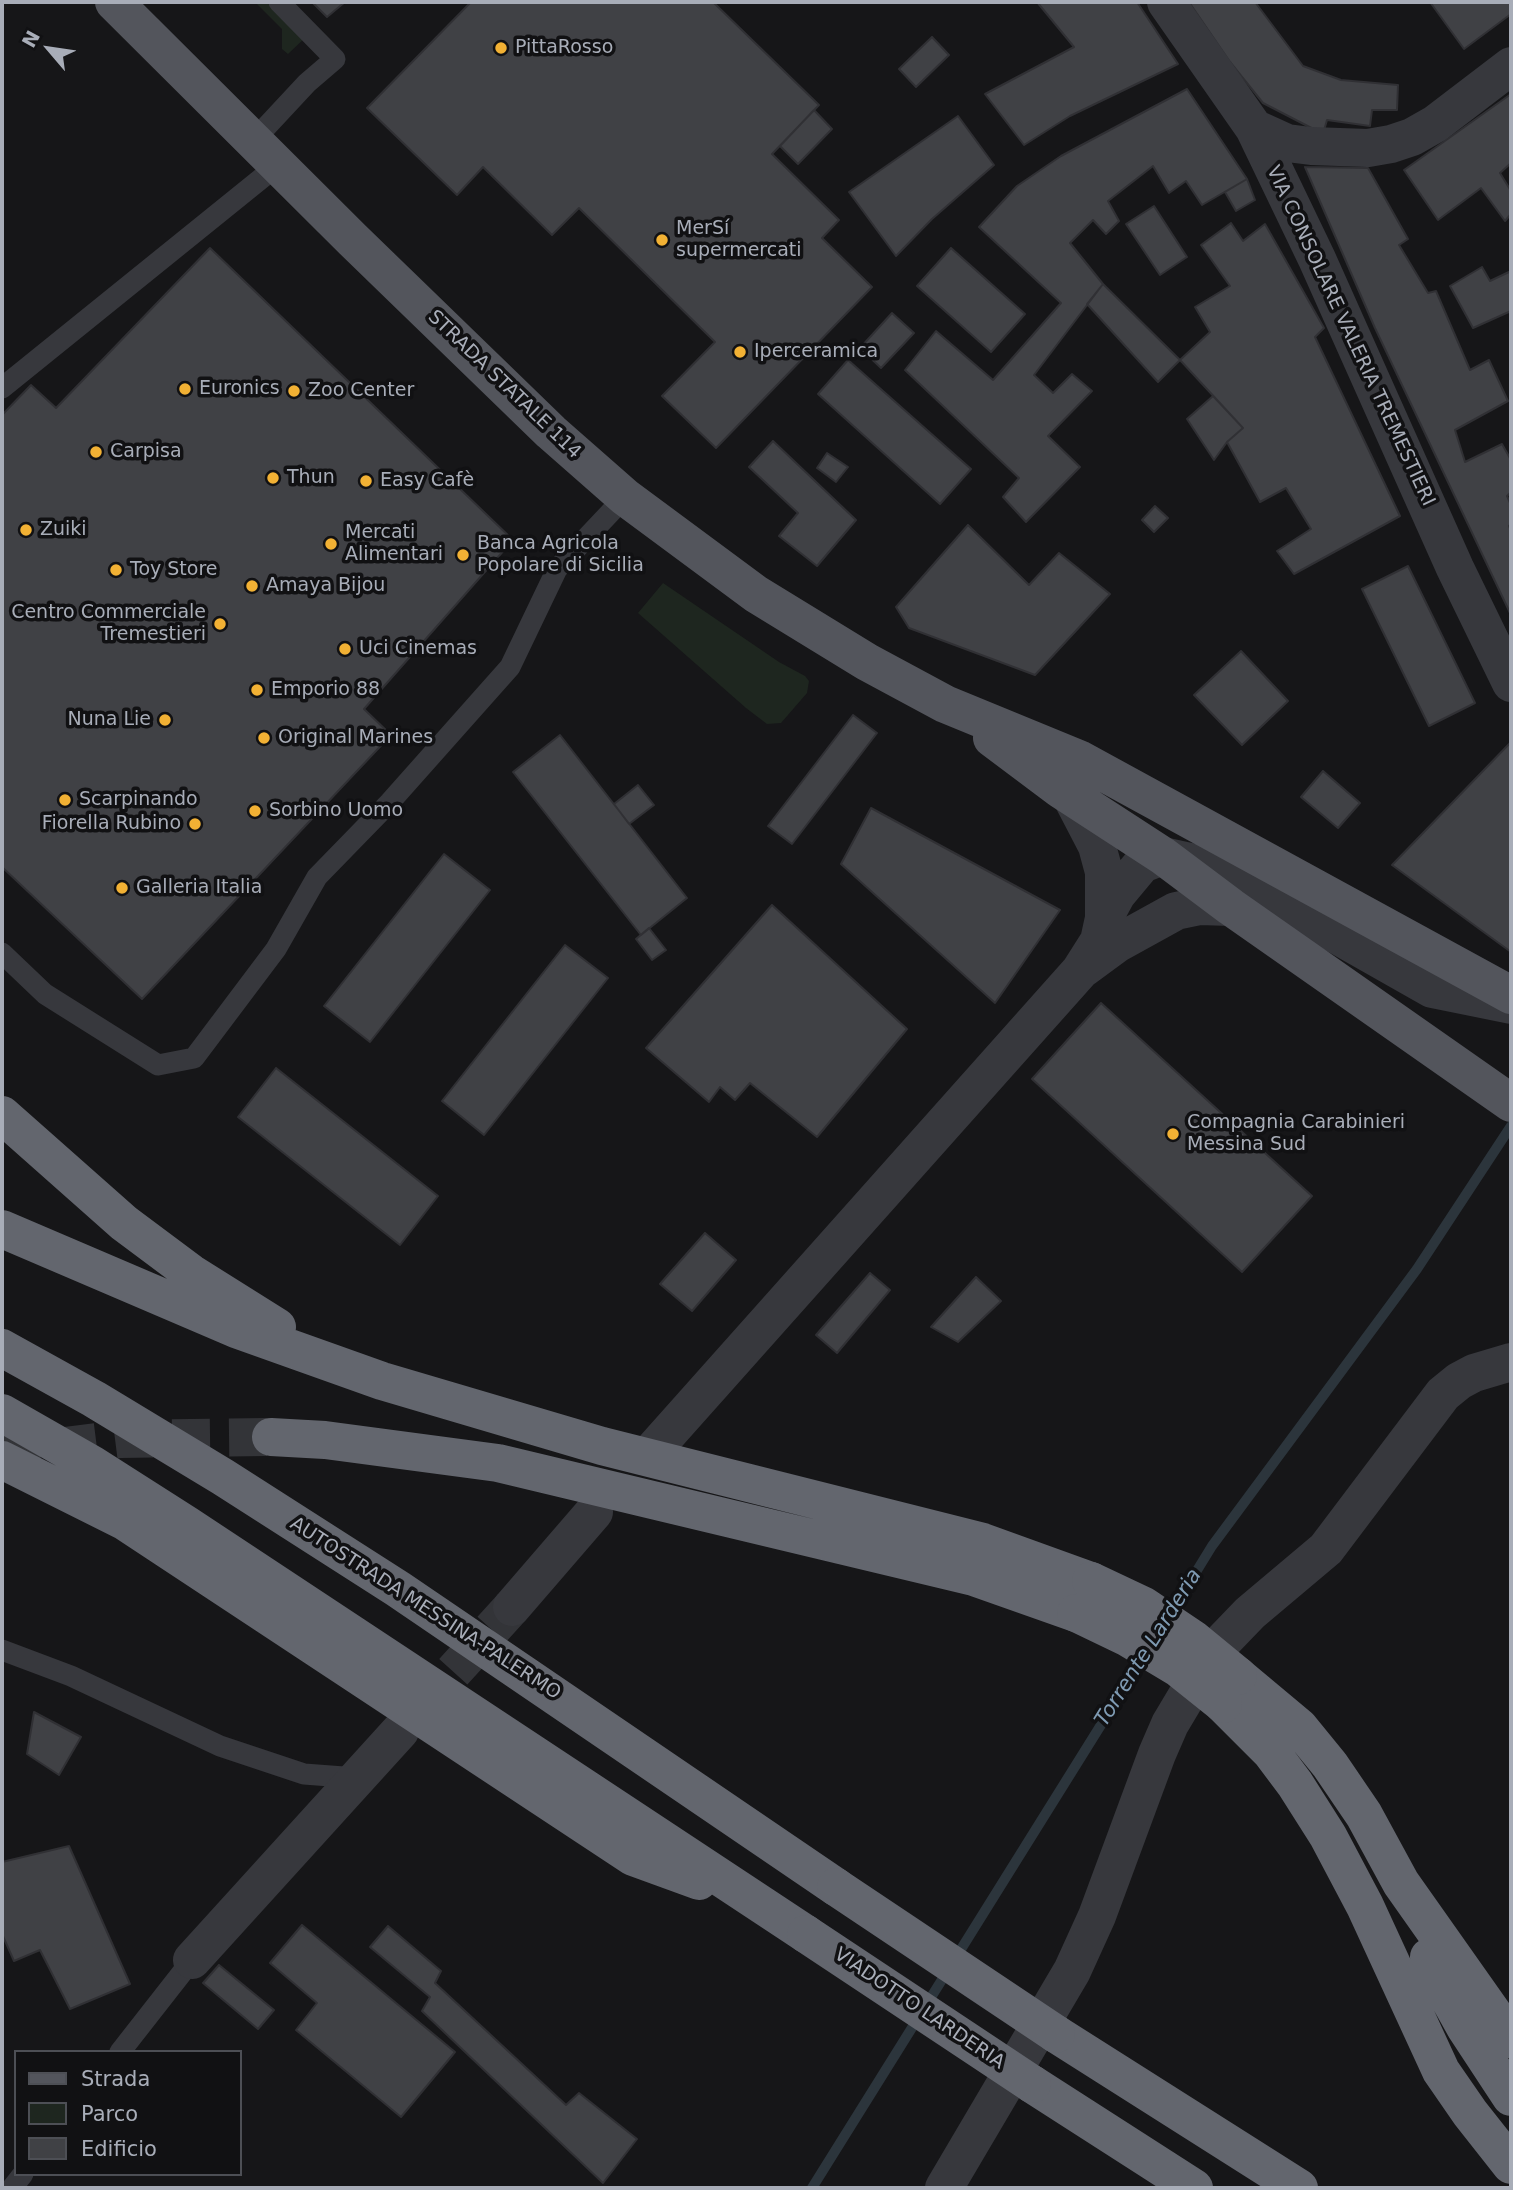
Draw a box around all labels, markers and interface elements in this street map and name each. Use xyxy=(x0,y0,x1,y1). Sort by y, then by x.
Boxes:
north arrow xyxy=(14,14,84,84)
text: N xyxy=(17,27,44,51)
place label: PittaRosso xyxy=(515,37,613,59)
marker: PittaRosso xyxy=(493,40,509,56)
street label: VIA CONSOLARE VALERIA TREMESTIERI xyxy=(1261,162,1439,510)
place label: MerSí supermercati xyxy=(676,218,802,262)
marker: MerSí supermercati xyxy=(654,232,670,248)
street label: STRADA STATALE 114 xyxy=(423,306,585,464)
place label: Iperceramica xyxy=(754,341,878,363)
marker: Iperceramica xyxy=(732,344,748,360)
place label: Euronics xyxy=(199,378,280,400)
place label: Zoo Center xyxy=(308,380,414,402)
marker: Euronics xyxy=(177,381,193,397)
marker: Zoo Center xyxy=(286,383,302,399)
place label: Carpisa xyxy=(110,441,182,463)
marker: Carpisa xyxy=(88,444,104,460)
place label: Thun xyxy=(287,467,335,489)
marker: Thun xyxy=(265,470,281,486)
place label: Easy Cafè xyxy=(380,470,474,492)
marker: Easy Cafè xyxy=(358,473,374,489)
place label: Zuiki xyxy=(40,519,87,541)
marker: Zuiki xyxy=(18,522,34,538)
place label: Mercati Alimentari xyxy=(345,522,443,566)
place label: Banca Agricola Popolare di Sicilia xyxy=(477,533,644,577)
marker: Mercati Alimentari xyxy=(323,536,339,552)
marker: Banca Agricola Popolare di Sicilia xyxy=(455,547,471,563)
place label: Toy Store xyxy=(130,559,218,581)
marker: Toy Store xyxy=(108,562,124,578)
place label: Amaya Bijou xyxy=(266,575,385,597)
marker: Amaya Bijou xyxy=(244,578,260,594)
place label: Centro Commerciale Tremestieri xyxy=(11,602,206,646)
marker: Centro Commerciale Tremestieri xyxy=(212,616,228,632)
place label: Uci Cinemas xyxy=(359,638,477,660)
marker: Uci Cinemas xyxy=(337,641,353,657)
place label: Emporio 88 xyxy=(271,679,380,701)
marker: Emporio 88 xyxy=(249,682,265,698)
place label: Nuna Lie xyxy=(67,709,151,731)
marker: Nuna Lie xyxy=(157,712,173,728)
place label: Original Marines xyxy=(278,727,433,749)
marker: Original Marines xyxy=(256,730,272,746)
place label: Scarpinando xyxy=(79,789,198,811)
marker: Scarpinando xyxy=(57,792,73,808)
place label: Sorbino Uomo xyxy=(269,800,403,822)
marker: Sorbino Uomo xyxy=(247,803,263,819)
place label: Fiorella Rubino xyxy=(42,813,181,835)
marker: Fiorella Rubino xyxy=(187,816,203,832)
place label: Galleria Italia xyxy=(136,877,262,899)
marker: Galleria Italia xyxy=(114,880,130,896)
place label: Compagnia Carabinieri Messina Sud xyxy=(1187,1112,1405,1156)
marker: Compagnia Carabinieri Messina Sud xyxy=(1165,1126,1181,1142)
street label: AUTOSTRADA MESSINA-PALERMO xyxy=(285,1513,565,1705)
water label: Torrente Larderia xyxy=(1090,1564,1208,1732)
street label: VIADOTTO LARDERIA xyxy=(829,1943,1009,2075)
legend xyxy=(14,2050,242,2176)
text: Strada xyxy=(81,2067,150,2091)
text: Parco xyxy=(81,2102,138,2126)
text: Edificio xyxy=(81,2137,157,2161)

